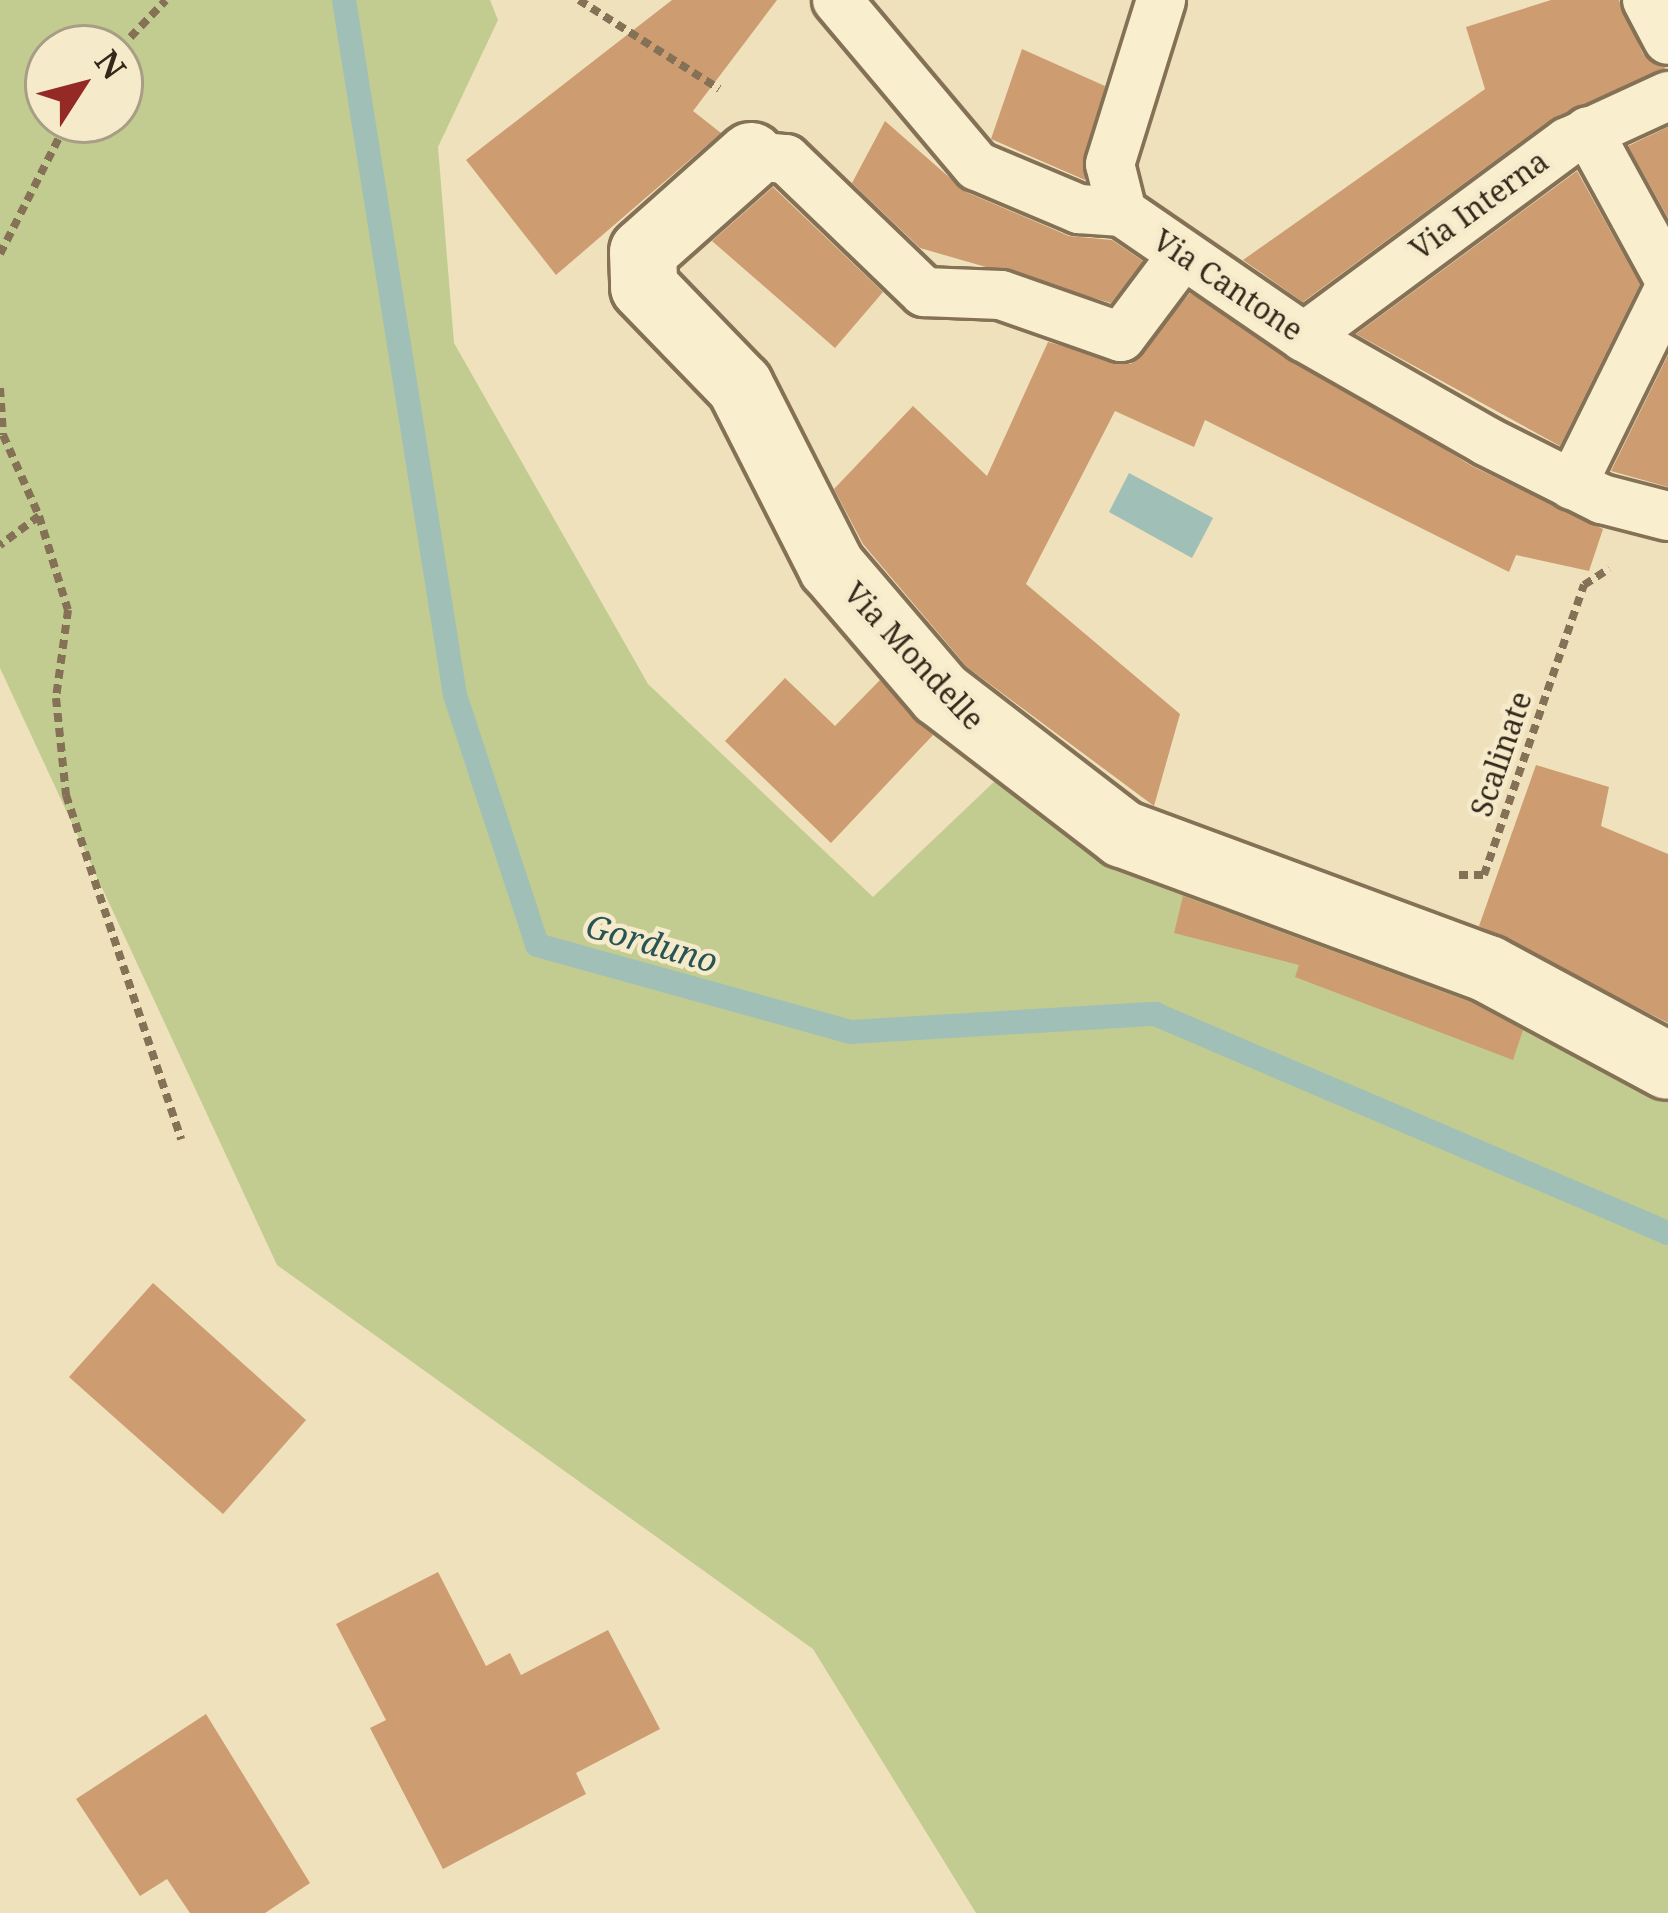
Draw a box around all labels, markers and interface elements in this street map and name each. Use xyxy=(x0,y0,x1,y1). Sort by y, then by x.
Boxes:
north arrow xyxy=(24,24,144,144)
text: N xyxy=(85,41,137,88)
street label: Via Interna xyxy=(1403,143,1555,267)
street label: Via Cantone xyxy=(1146,222,1310,348)
street label: Via Mondelle xyxy=(837,575,991,737)
street label: Scalinate xyxy=(1463,687,1539,821)
water label: Gorduno xyxy=(582,905,722,981)

